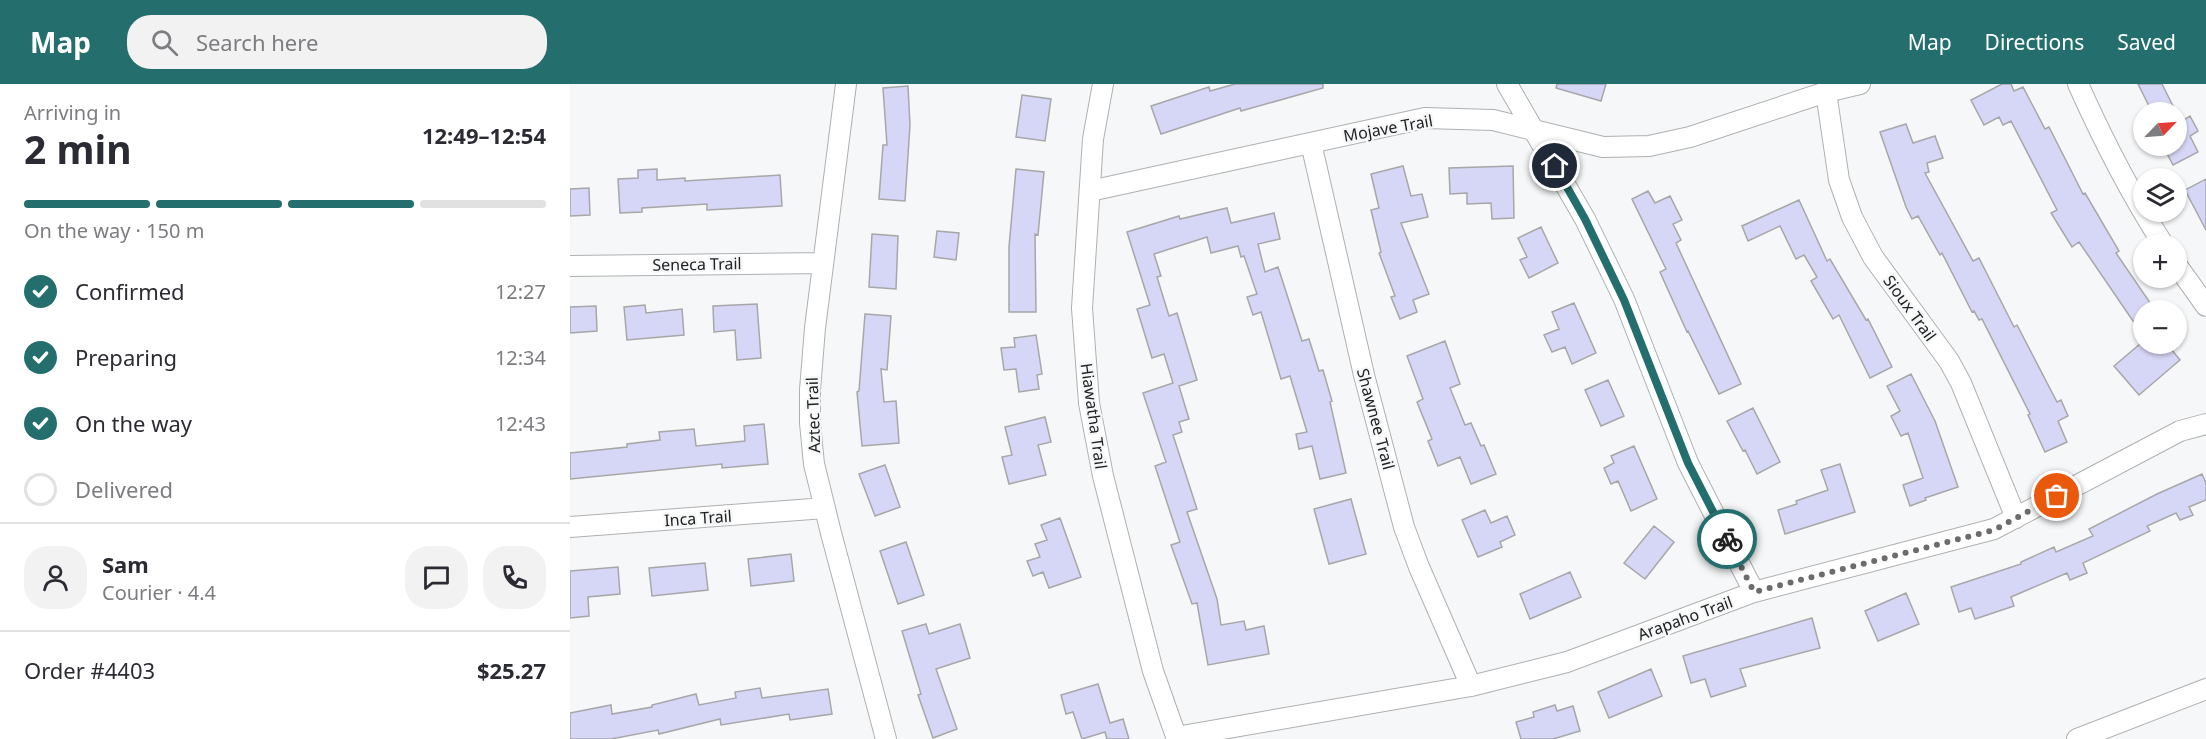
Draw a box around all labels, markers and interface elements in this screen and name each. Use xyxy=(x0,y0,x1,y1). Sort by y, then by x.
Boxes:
search box xyxy=(127,15,547,69)
text: Map xyxy=(30,23,91,61)
icon: search xyxy=(148,26,181,59)
text: Search here xyxy=(196,27,318,57)
text: Map xyxy=(1908,28,1952,56)
text: Directions xyxy=(1985,28,2084,56)
text: Saved xyxy=(2117,28,2176,56)
text: Arriving in xyxy=(24,99,121,126)
north arrow xyxy=(2133,102,2187,156)
map controls xyxy=(2133,102,2187,354)
street label: Mojave Trail xyxy=(1342,109,1434,147)
text: 12:49–12:54 xyxy=(422,120,546,150)
text: 2 min xyxy=(24,122,131,175)
pin xyxy=(1529,140,1580,191)
icon: home xyxy=(1538,149,1571,182)
button: layers xyxy=(2133,168,2187,222)
text: On the way · 150 m xyxy=(24,217,204,244)
button: + xyxy=(2133,234,2187,288)
street label: Seneca Trail xyxy=(652,252,742,276)
street label: Sioux Trail xyxy=(1879,270,1941,346)
icon: check xyxy=(24,275,57,308)
text: Confirmed xyxy=(75,276,185,306)
text: 12:27 xyxy=(495,278,546,305)
button: − xyxy=(2133,300,2187,354)
icon: check xyxy=(24,341,57,374)
text: Preparing xyxy=(75,342,177,372)
text: 12:34 xyxy=(495,344,546,371)
street label: Hiawatha Trail xyxy=(1076,362,1112,470)
street label: Shawnee Trail xyxy=(1352,366,1400,472)
street label: Aztec Trail xyxy=(801,377,825,453)
icon: check xyxy=(24,407,57,440)
text: On the way xyxy=(75,408,192,438)
text: 12:43 xyxy=(495,410,546,437)
pin xyxy=(2031,470,2082,521)
text: Delivered xyxy=(75,474,173,504)
icon: bag xyxy=(2040,479,2073,512)
street label: Inca Trail xyxy=(663,505,733,531)
courier xyxy=(1697,509,1757,569)
icon: bike xyxy=(1711,523,1744,556)
button: person xyxy=(24,546,87,609)
button: chat xyxy=(405,546,468,609)
button: phone xyxy=(483,546,546,609)
text: Sam xyxy=(102,549,149,579)
text: Courier · 4.4 xyxy=(102,579,216,606)
street label: Arapaho Trail xyxy=(1634,591,1736,645)
text: Order #4403 xyxy=(24,655,155,685)
text: $25.27 xyxy=(477,655,546,685)

